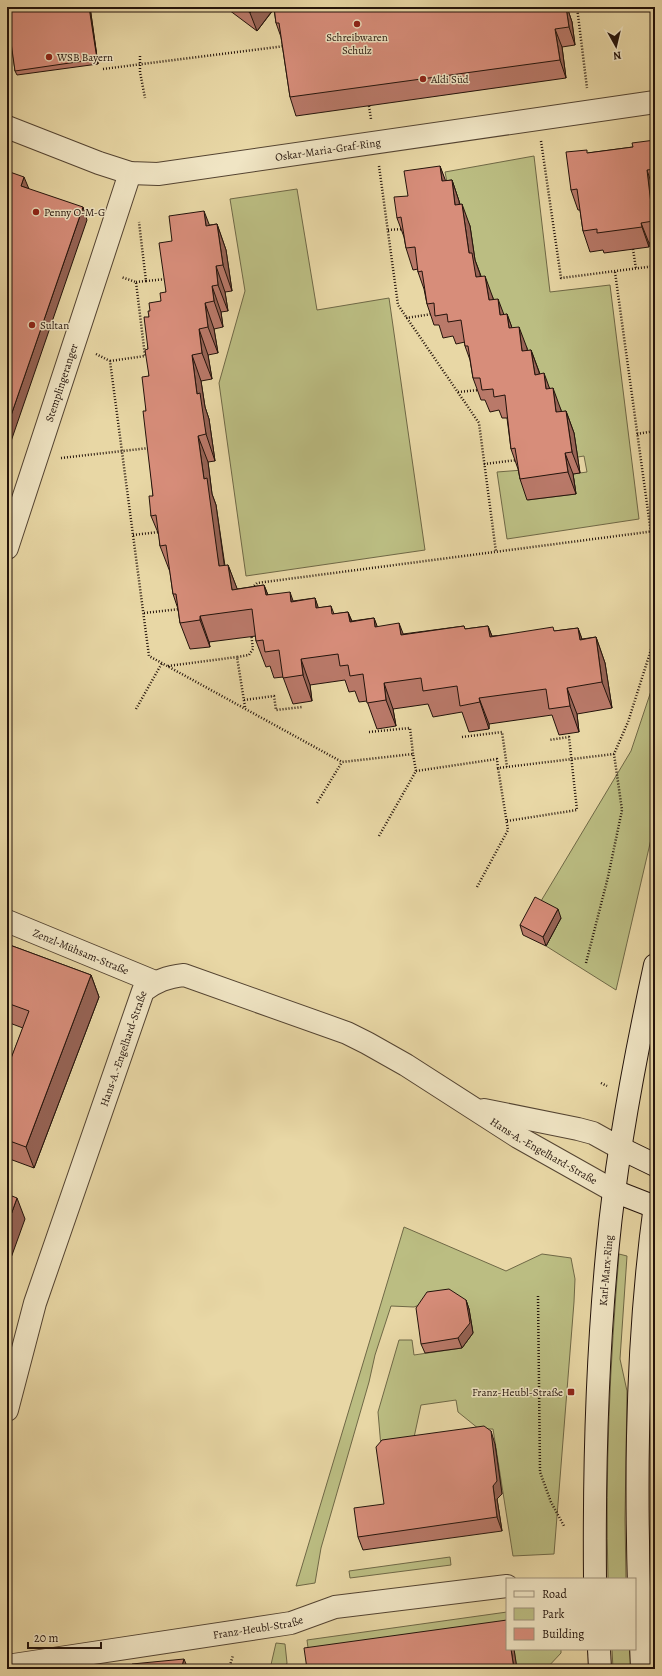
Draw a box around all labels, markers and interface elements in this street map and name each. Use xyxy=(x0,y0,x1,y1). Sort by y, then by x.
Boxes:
marker: Schreibwaren Schulz xyxy=(352,19,362,29)
north arrow xyxy=(596,26,636,66)
place label: Schreibwaren Schulz xyxy=(326,30,388,58)
text: N xyxy=(612,47,622,63)
place label: WSB Bayern xyxy=(56,50,113,65)
marker: WSB Bayern xyxy=(44,52,54,62)
place label: Aldi Süd xyxy=(430,72,469,87)
marker: Aldi Süd xyxy=(418,74,428,84)
street label: Oskar-Maria-Graf-Ring xyxy=(274,135,382,165)
place label: Penny O-M-G xyxy=(44,205,105,220)
marker: Penny O-M-G xyxy=(31,207,41,217)
place label: Sultan xyxy=(40,318,69,333)
marker: Sultan xyxy=(27,320,37,330)
street label: Stemplingeranger xyxy=(42,342,82,424)
street label: Zenzl-Mühsam-Straße xyxy=(30,925,131,978)
street label: Hans-A.-Engelhard-Straße xyxy=(97,989,151,1109)
street label: Hans-A.-Engelhard-Straße xyxy=(487,1114,600,1188)
street label: Karl-Marx-Ring xyxy=(596,1234,617,1306)
place label: Franz-Heubl-Straße xyxy=(472,1385,563,1400)
marker: Franz-Heubl-Straße xyxy=(566,1387,576,1397)
legend xyxy=(506,1578,636,1650)
text: Road xyxy=(542,1586,568,1602)
text: Park xyxy=(542,1606,565,1622)
street label: Franz-Heubl-Straße xyxy=(212,1612,305,1643)
scale bar xyxy=(28,1624,101,1650)
text: Building xyxy=(542,1626,584,1642)
text: 20 m xyxy=(34,1630,58,1646)

